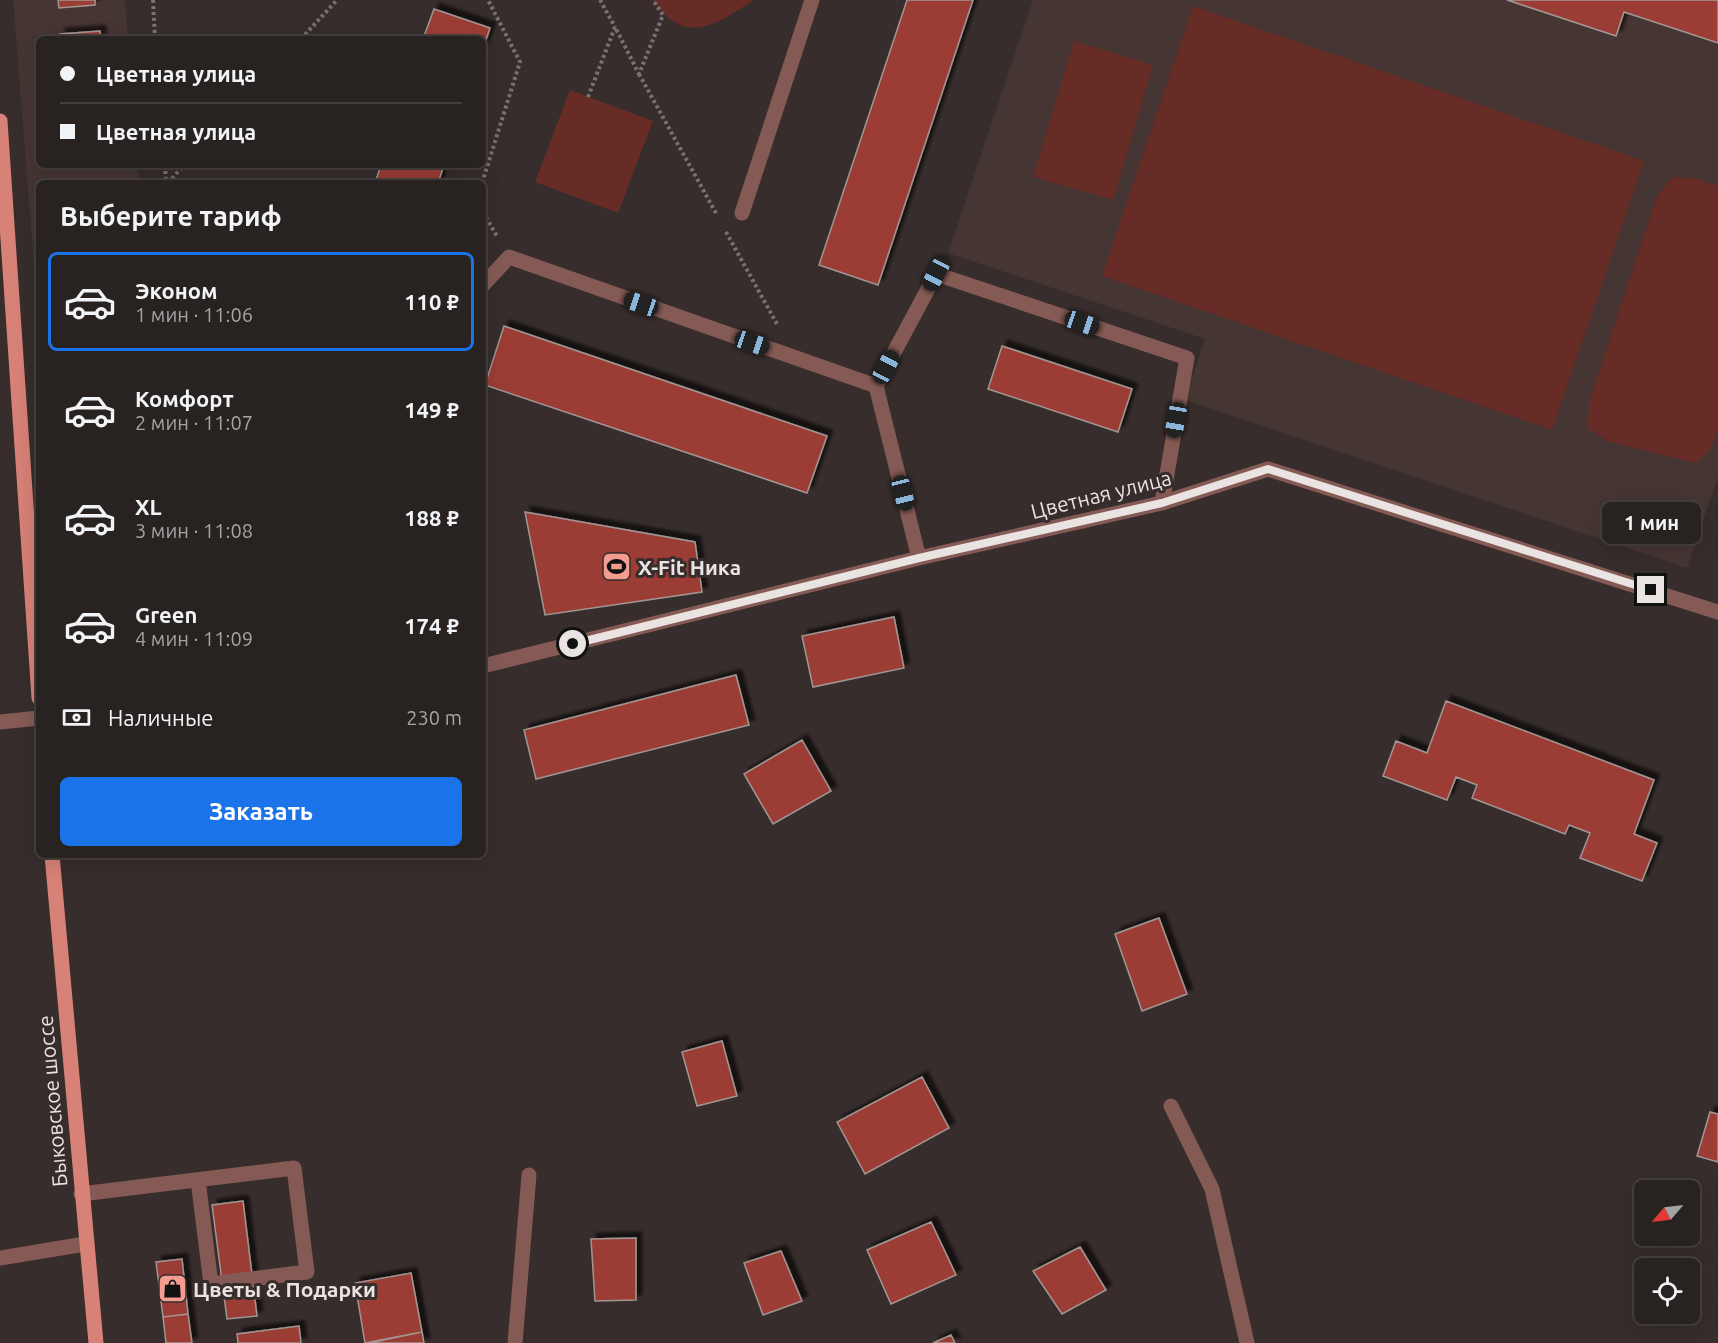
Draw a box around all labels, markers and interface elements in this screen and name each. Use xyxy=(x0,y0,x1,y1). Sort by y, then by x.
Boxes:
text: Цветная улица xyxy=(96,61,256,86)
text: Цветная улица xyxy=(96,119,256,144)
text: Выберите тариф xyxy=(60,201,282,231)
car xyxy=(920,254,952,294)
icon: car xyxy=(63,275,117,329)
text: Эконом xyxy=(135,278,217,303)
text: 110 ₽ xyxy=(404,289,459,314)
car xyxy=(621,290,661,318)
text: 1 мин · 11:06 xyxy=(135,303,253,326)
car xyxy=(1062,309,1102,337)
car xyxy=(732,329,772,357)
car xyxy=(870,347,902,387)
icon: car xyxy=(63,383,117,437)
text: Комфорт xyxy=(135,386,234,411)
text: 149 ₽ xyxy=(404,397,459,422)
car xyxy=(1164,401,1188,439)
text: 2 мин · 11:07 xyxy=(135,411,253,434)
street label: Цветная улица xyxy=(1028,465,1174,523)
car xyxy=(890,473,916,513)
icon: car xyxy=(63,491,117,545)
text: XL xyxy=(135,494,162,519)
callout: 1 мин xyxy=(1602,503,1700,545)
text: 188 ₽ xyxy=(404,505,459,530)
text: 1 мин xyxy=(1624,511,1679,534)
text: 3 мин · 11:08 xyxy=(135,519,253,542)
sports icon: X-Fit Ника xyxy=(601,551,633,583)
place label: X-Fit Ника xyxy=(638,555,741,579)
route end xyxy=(1637,576,1664,603)
icon: car xyxy=(63,599,117,653)
text: Green xyxy=(135,602,197,627)
text: 174 ₽ xyxy=(404,613,459,638)
text: 4 мин · 11:09 xyxy=(135,627,253,650)
route start xyxy=(559,630,586,657)
icon: cash xyxy=(60,701,93,734)
text: Наличные xyxy=(108,705,213,730)
text: 230 m xyxy=(406,706,462,729)
button: Заказать xyxy=(60,777,462,846)
street label: Быковское шоссе xyxy=(33,1014,71,1188)
north arrow xyxy=(1634,1180,1700,1246)
map controls xyxy=(1634,1180,1700,1324)
button: locate xyxy=(1634,1258,1700,1324)
shop icon: Цветы & Подарки xyxy=(156,1273,188,1305)
place label: Цветы & Подарки xyxy=(193,1277,376,1301)

